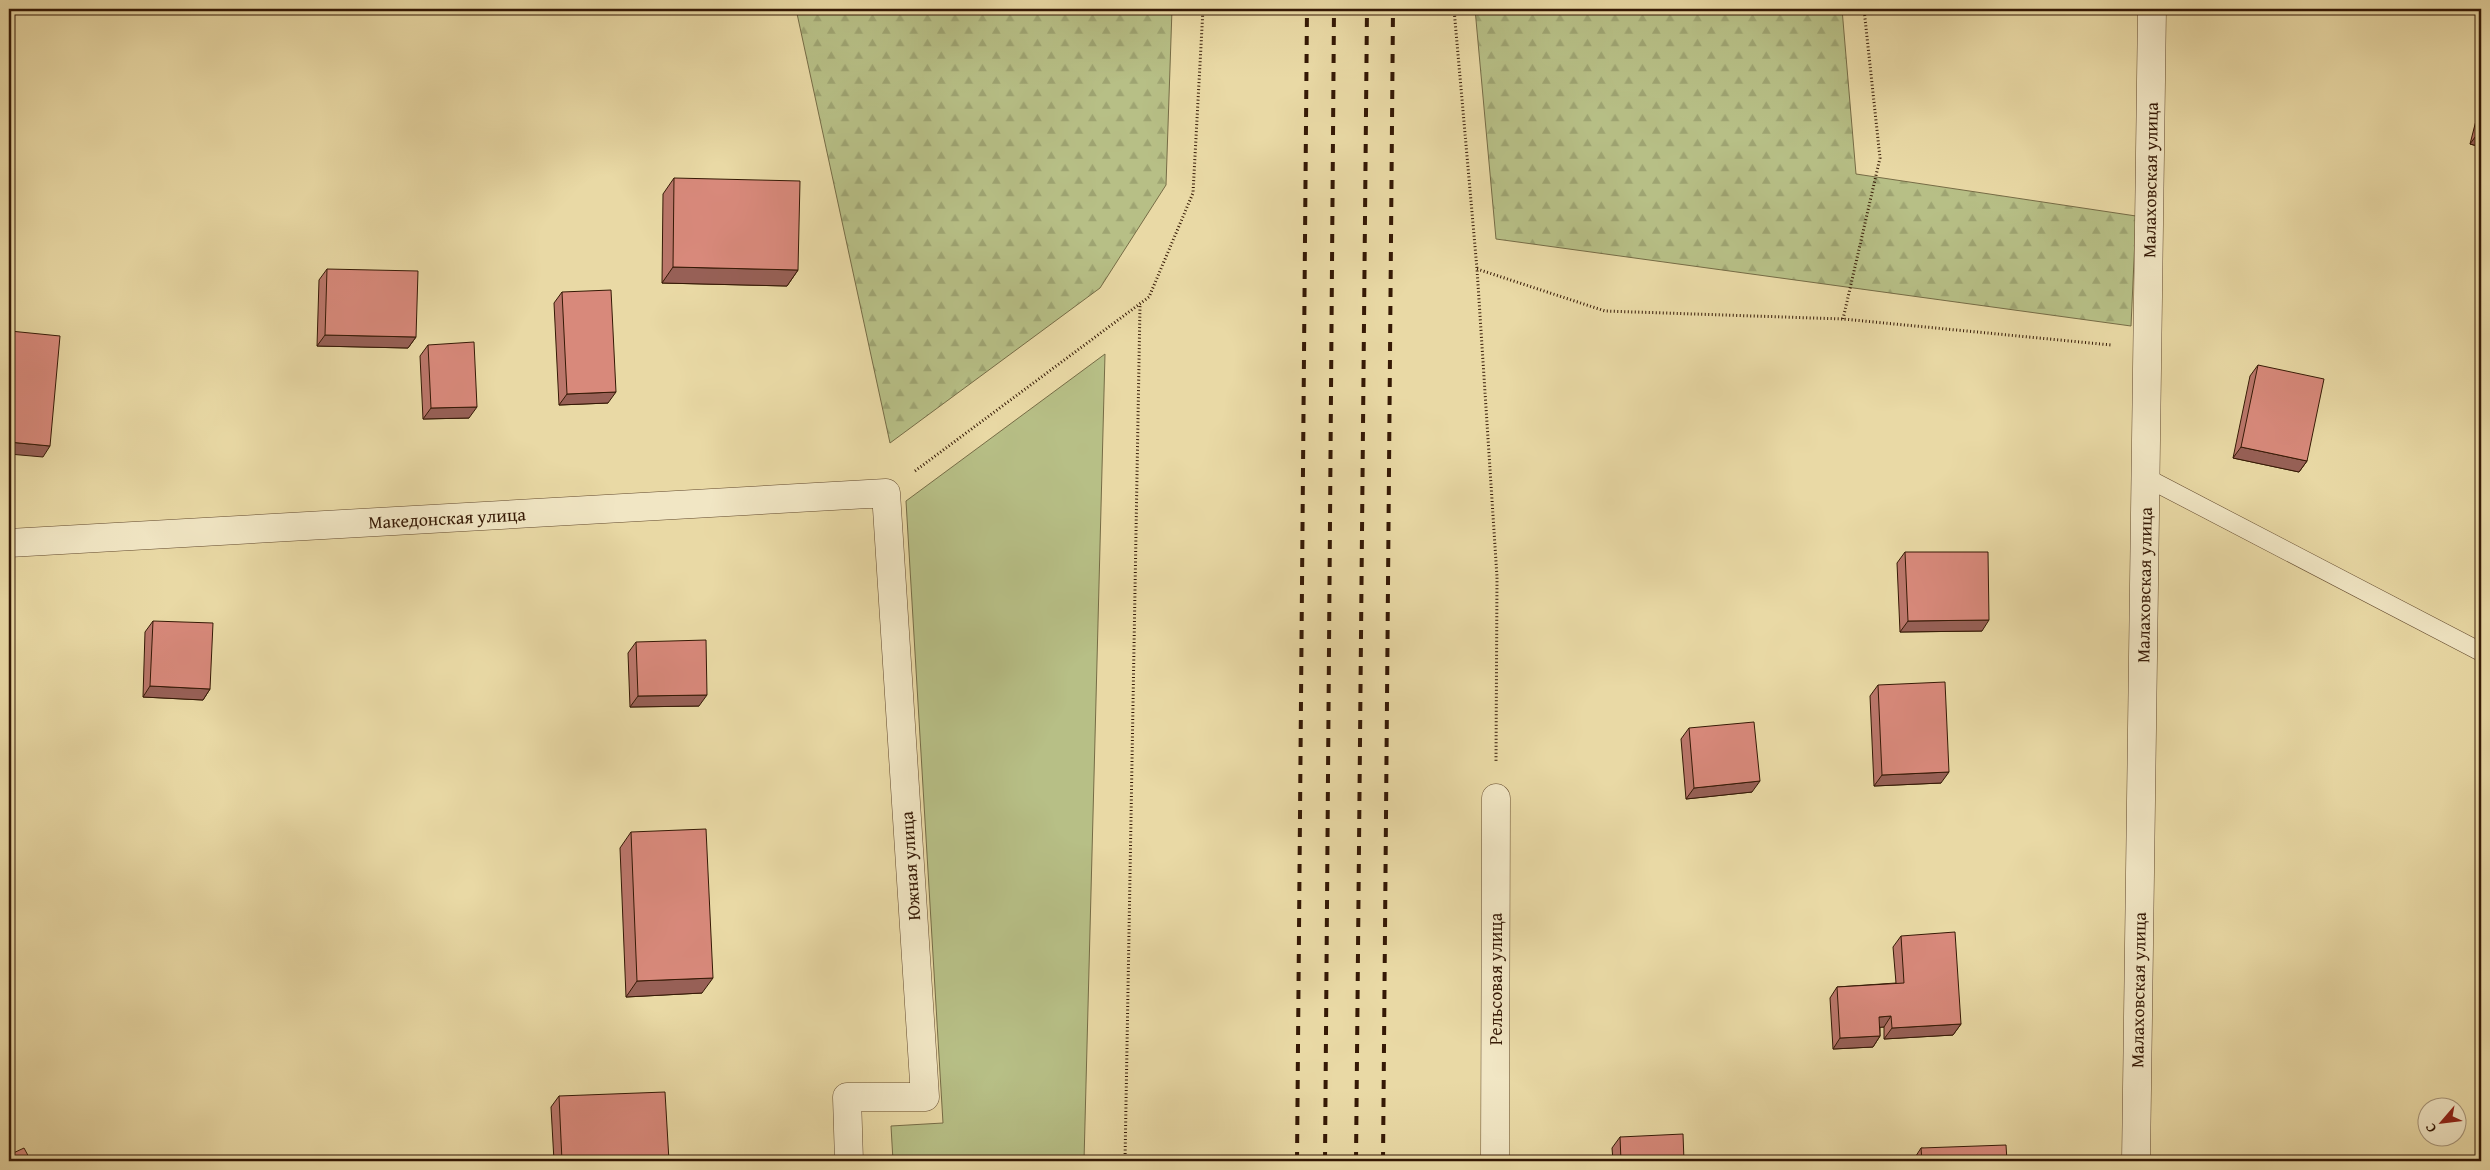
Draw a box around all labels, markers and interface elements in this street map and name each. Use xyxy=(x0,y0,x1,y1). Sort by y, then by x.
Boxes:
street label: Малаховская улица xyxy=(2135,101,2165,258)
street label: Македонская улица xyxy=(368,500,527,536)
street label: Малаховская улица xyxy=(2129,506,2159,663)
street label: Южная улица xyxy=(893,810,927,921)
street label: Малаховская улица xyxy=(2123,911,2153,1068)
street label: Рельсовая улица xyxy=(1482,912,1509,1045)
north arrow xyxy=(2418,1098,2468,1148)
text: С xyxy=(2420,1120,2441,1136)

